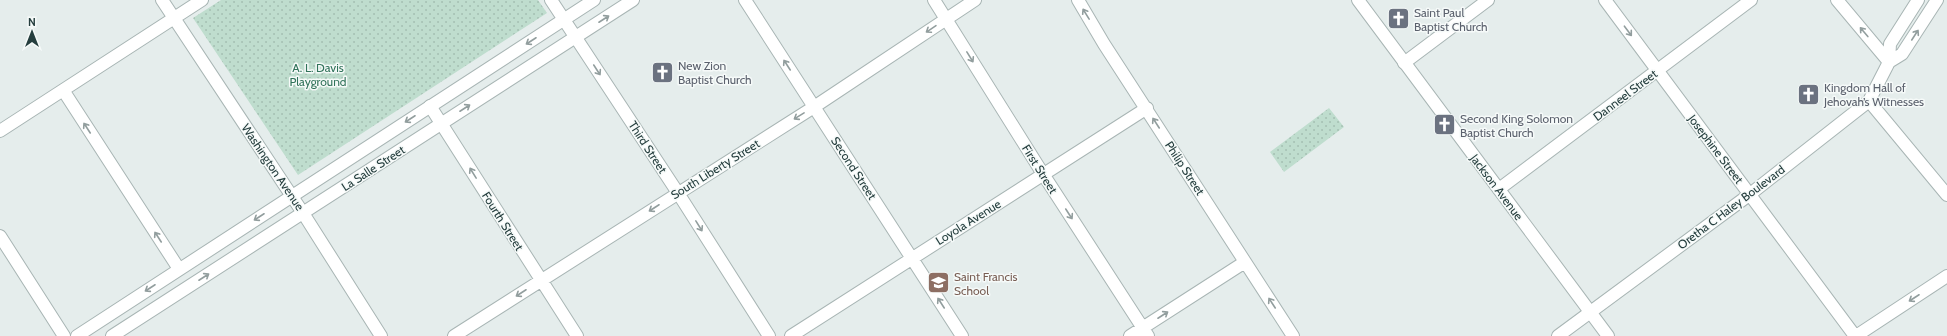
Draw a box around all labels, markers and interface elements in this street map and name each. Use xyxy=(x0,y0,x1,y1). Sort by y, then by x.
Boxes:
place label: Saint Paul Baptist Church xyxy=(1414,5,1488,34)
church icon: Saint Paul Baptist Church xyxy=(1386,6,1412,32)
one-way arrow xyxy=(1081,8,1089,20)
north arrow xyxy=(12,12,52,52)
text: N xyxy=(28,15,36,29)
one-way arrow xyxy=(599,15,610,23)
one-way arrow xyxy=(926,25,937,33)
one-way arrow xyxy=(1624,26,1633,37)
one-way arrow xyxy=(1859,27,1868,38)
one-way arrow xyxy=(1912,29,1920,41)
one-way arrow xyxy=(526,37,537,45)
one-way arrow xyxy=(966,51,974,62)
place label: New Zion Baptist Church xyxy=(678,58,752,87)
church icon: New Zion Baptist Church xyxy=(650,59,676,85)
park label: A. L. Davis Playground xyxy=(289,60,347,89)
one-way arrow xyxy=(783,60,791,71)
one-way arrow xyxy=(593,64,601,75)
street label: Danneel Street xyxy=(1590,66,1660,124)
place label: Kingdom Hall of Jehovah’s Witnesses xyxy=(1823,80,1924,109)
church icon: Kingdom Hall of Jehovah’s Witnesses xyxy=(1795,81,1821,107)
one-way arrow xyxy=(459,104,471,112)
place label: Second King Solomon Baptist Church xyxy=(1460,111,1573,140)
street label: Josephine Street xyxy=(1685,111,1747,187)
church icon: Second King Solomon Baptist Church xyxy=(1432,112,1458,138)
one-way arrow xyxy=(793,113,805,121)
one-way arrow xyxy=(405,115,416,123)
street label: Third Street xyxy=(626,118,670,176)
one-way arrow xyxy=(1152,118,1160,129)
street label: Washington Avenue xyxy=(238,121,308,213)
one-way arrow xyxy=(83,122,91,133)
street label: Second Street xyxy=(828,134,880,202)
street label: South Liberty Street xyxy=(668,136,762,202)
street label: Philip Street xyxy=(1162,138,1208,198)
street label: La Salle Street xyxy=(339,142,407,194)
street label: First Street xyxy=(1019,142,1061,196)
street label: Jackson Avenue xyxy=(1467,150,1527,223)
street label: Oretha C Haley Boulevard xyxy=(1674,162,1788,252)
one-way arrow xyxy=(468,168,477,179)
street label: Fourth Street xyxy=(479,189,527,253)
street label: Loyola Avenue xyxy=(933,196,1003,248)
one-way arrow xyxy=(649,204,660,212)
one-way arrow xyxy=(1065,208,1073,220)
one-way arrow xyxy=(254,213,265,221)
one-way arrow xyxy=(695,220,703,231)
one-way arrow xyxy=(154,232,162,243)
place label: Saint Francis School xyxy=(954,269,1018,298)
school or university icon: Saint Francis School xyxy=(926,270,952,296)
one-way arrow xyxy=(198,273,209,281)
one-way arrow xyxy=(145,284,156,292)
one-way arrow xyxy=(515,289,526,298)
one-way arrow xyxy=(1909,293,1920,302)
one-way arrow xyxy=(1267,297,1275,309)
one-way arrow xyxy=(937,298,945,309)
one-way arrow xyxy=(1157,311,1168,319)

